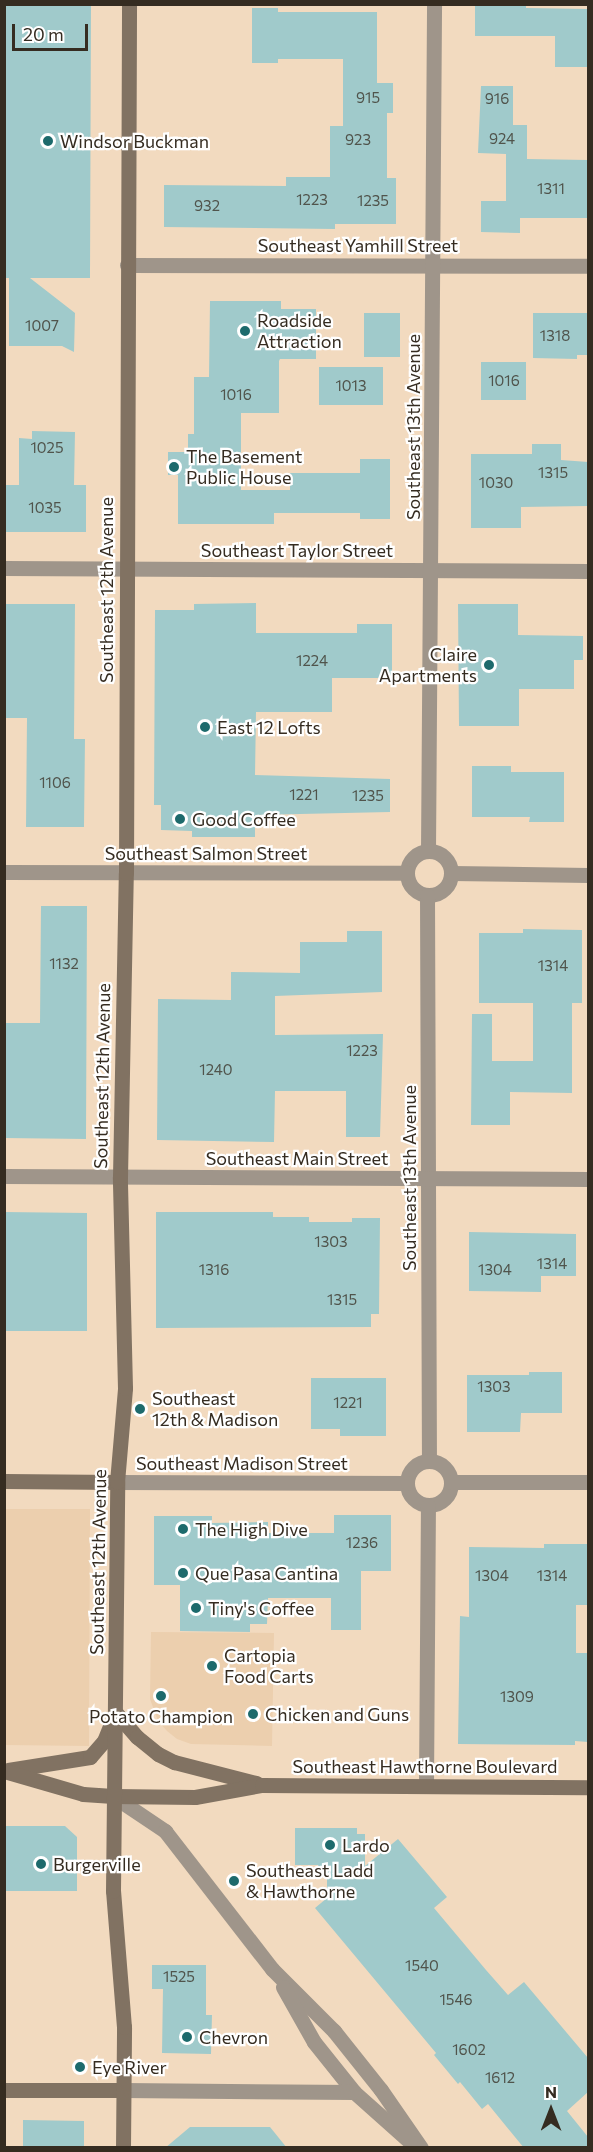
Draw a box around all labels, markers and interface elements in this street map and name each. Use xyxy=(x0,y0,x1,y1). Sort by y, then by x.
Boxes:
scale bar xyxy=(15,12,92,50)
text: 20 m xyxy=(23,23,64,45)
house number: 915 xyxy=(356,89,380,107)
house number: 916 xyxy=(485,90,509,108)
place label: Windsor Buckman xyxy=(60,130,209,152)
house number: 924 xyxy=(489,130,515,148)
house number: 923 xyxy=(345,131,371,149)
marker: Windsor Buckman xyxy=(41,134,55,148)
house number: 1311 xyxy=(537,180,565,198)
house number: 1223 xyxy=(296,191,328,209)
house number: 1235 xyxy=(357,192,389,210)
house number: 932 xyxy=(194,197,220,215)
street label: Southeast Yamhill Street xyxy=(258,234,458,256)
place label: Roadside Attraction xyxy=(257,310,342,352)
house number: 1007 xyxy=(25,317,59,335)
marker: Roadside Attraction xyxy=(238,324,252,338)
house number: 1318 xyxy=(540,327,570,345)
street label: Southeast 13th Avenue xyxy=(402,334,424,520)
house number: 1016 xyxy=(488,372,520,390)
house number: 1013 xyxy=(335,377,367,395)
house number: 1016 xyxy=(220,386,252,404)
house number: 1025 xyxy=(30,439,64,457)
place label: The Basement Public House xyxy=(186,446,302,488)
marker: The Basement Public House xyxy=(167,460,181,474)
house number: 1315 xyxy=(538,464,568,482)
house number: 1030 xyxy=(479,474,513,492)
street label: Southeast 12th Avenue xyxy=(95,497,117,683)
house number: 1035 xyxy=(28,499,62,517)
street label: Southeast Taylor Street xyxy=(201,539,393,561)
place label: Claire Apartments xyxy=(379,644,477,686)
house number: 1224 xyxy=(296,652,328,670)
marker: Claire Apartments xyxy=(482,658,496,672)
place label: East 12 Lofts xyxy=(217,716,321,738)
marker: East 12 Lofts xyxy=(198,720,212,734)
house number: 1106 xyxy=(39,774,71,792)
house number: 1221 xyxy=(289,786,319,804)
house number: 1235 xyxy=(352,787,384,805)
place label: Good Coffee xyxy=(192,808,296,830)
marker: Good Coffee xyxy=(173,812,187,826)
street label: Southeast Salmon Street xyxy=(105,842,307,864)
house number: 1132 xyxy=(49,955,79,973)
house number: 1314 xyxy=(538,957,568,975)
street label: Southeast 12th Avenue xyxy=(90,983,114,1169)
house number: 1223 xyxy=(346,1042,378,1060)
house number: 1240 xyxy=(199,1061,233,1079)
street label: Southeast 13th Avenue xyxy=(398,1085,420,1271)
street label: Southeast Main Street xyxy=(206,1147,388,1169)
house number: 1303 xyxy=(314,1233,348,1251)
house number: 1314 xyxy=(537,1255,567,1273)
house number: 1316 xyxy=(199,1261,229,1279)
house number: 1304 xyxy=(478,1261,512,1279)
house number: 1315 xyxy=(327,1291,357,1309)
house number: 1303 xyxy=(477,1378,511,1396)
place label: Southeast 12th & Madison xyxy=(152,1388,278,1430)
house number: 1221 xyxy=(333,1394,363,1412)
marker: Southeast 12th & Madison xyxy=(133,1402,147,1416)
street label: Southeast Madison Street xyxy=(136,1452,348,1474)
street label: Southeast 12th Avenue xyxy=(86,1469,110,1655)
place label: The High Dive xyxy=(195,1518,308,1540)
marker: The High Dive xyxy=(176,1522,190,1536)
house number: 1236 xyxy=(346,1534,378,1552)
place label: Que Pasa Cantina xyxy=(195,1562,338,1584)
marker: Que Pasa Cantina xyxy=(176,1566,190,1580)
house number: 1304 xyxy=(475,1567,509,1585)
house number: 1314 xyxy=(537,1567,567,1585)
place label: Tiny's Coffee xyxy=(208,1597,314,1619)
marker: Tiny's Coffee xyxy=(189,1601,203,1615)
place label: Cartopia Food Carts xyxy=(224,1645,314,1688)
marker: Cartopia Food Carts xyxy=(205,1659,219,1673)
house number: 1309 xyxy=(500,1688,534,1706)
marker: Potato Champion xyxy=(154,1689,168,1703)
place label: Chicken and Guns xyxy=(265,1703,409,1725)
place label: Potato Champion xyxy=(89,1705,233,1727)
marker: Chicken and Guns xyxy=(246,1707,260,1721)
street label: Southeast Hawthorne Boulevard xyxy=(293,1755,557,1777)
place label: Lardo xyxy=(342,1834,390,1856)
marker: Lardo xyxy=(323,1838,337,1852)
place label: Burgerville xyxy=(53,1853,141,1875)
marker: Burgerville xyxy=(34,1857,48,1871)
place label: Southeast Ladd & Hawthorne xyxy=(246,1860,373,1902)
marker: Southeast Ladd & Hawthorne xyxy=(227,1874,241,1888)
house number: 1540 xyxy=(405,1957,439,1975)
house number: 1525 xyxy=(163,1968,195,1986)
house number: 1546 xyxy=(439,1991,473,2009)
place label: Chevron xyxy=(199,2026,268,2048)
marker: Chevron xyxy=(180,2030,194,2044)
house number: 1602 xyxy=(452,2041,486,2059)
place label: Eye River xyxy=(92,2056,167,2078)
marker: Eye River xyxy=(73,2060,87,2074)
house number: 1612 xyxy=(485,2069,515,2087)
north arrow xyxy=(521,2080,581,2140)
text: N xyxy=(545,2082,557,2101)

